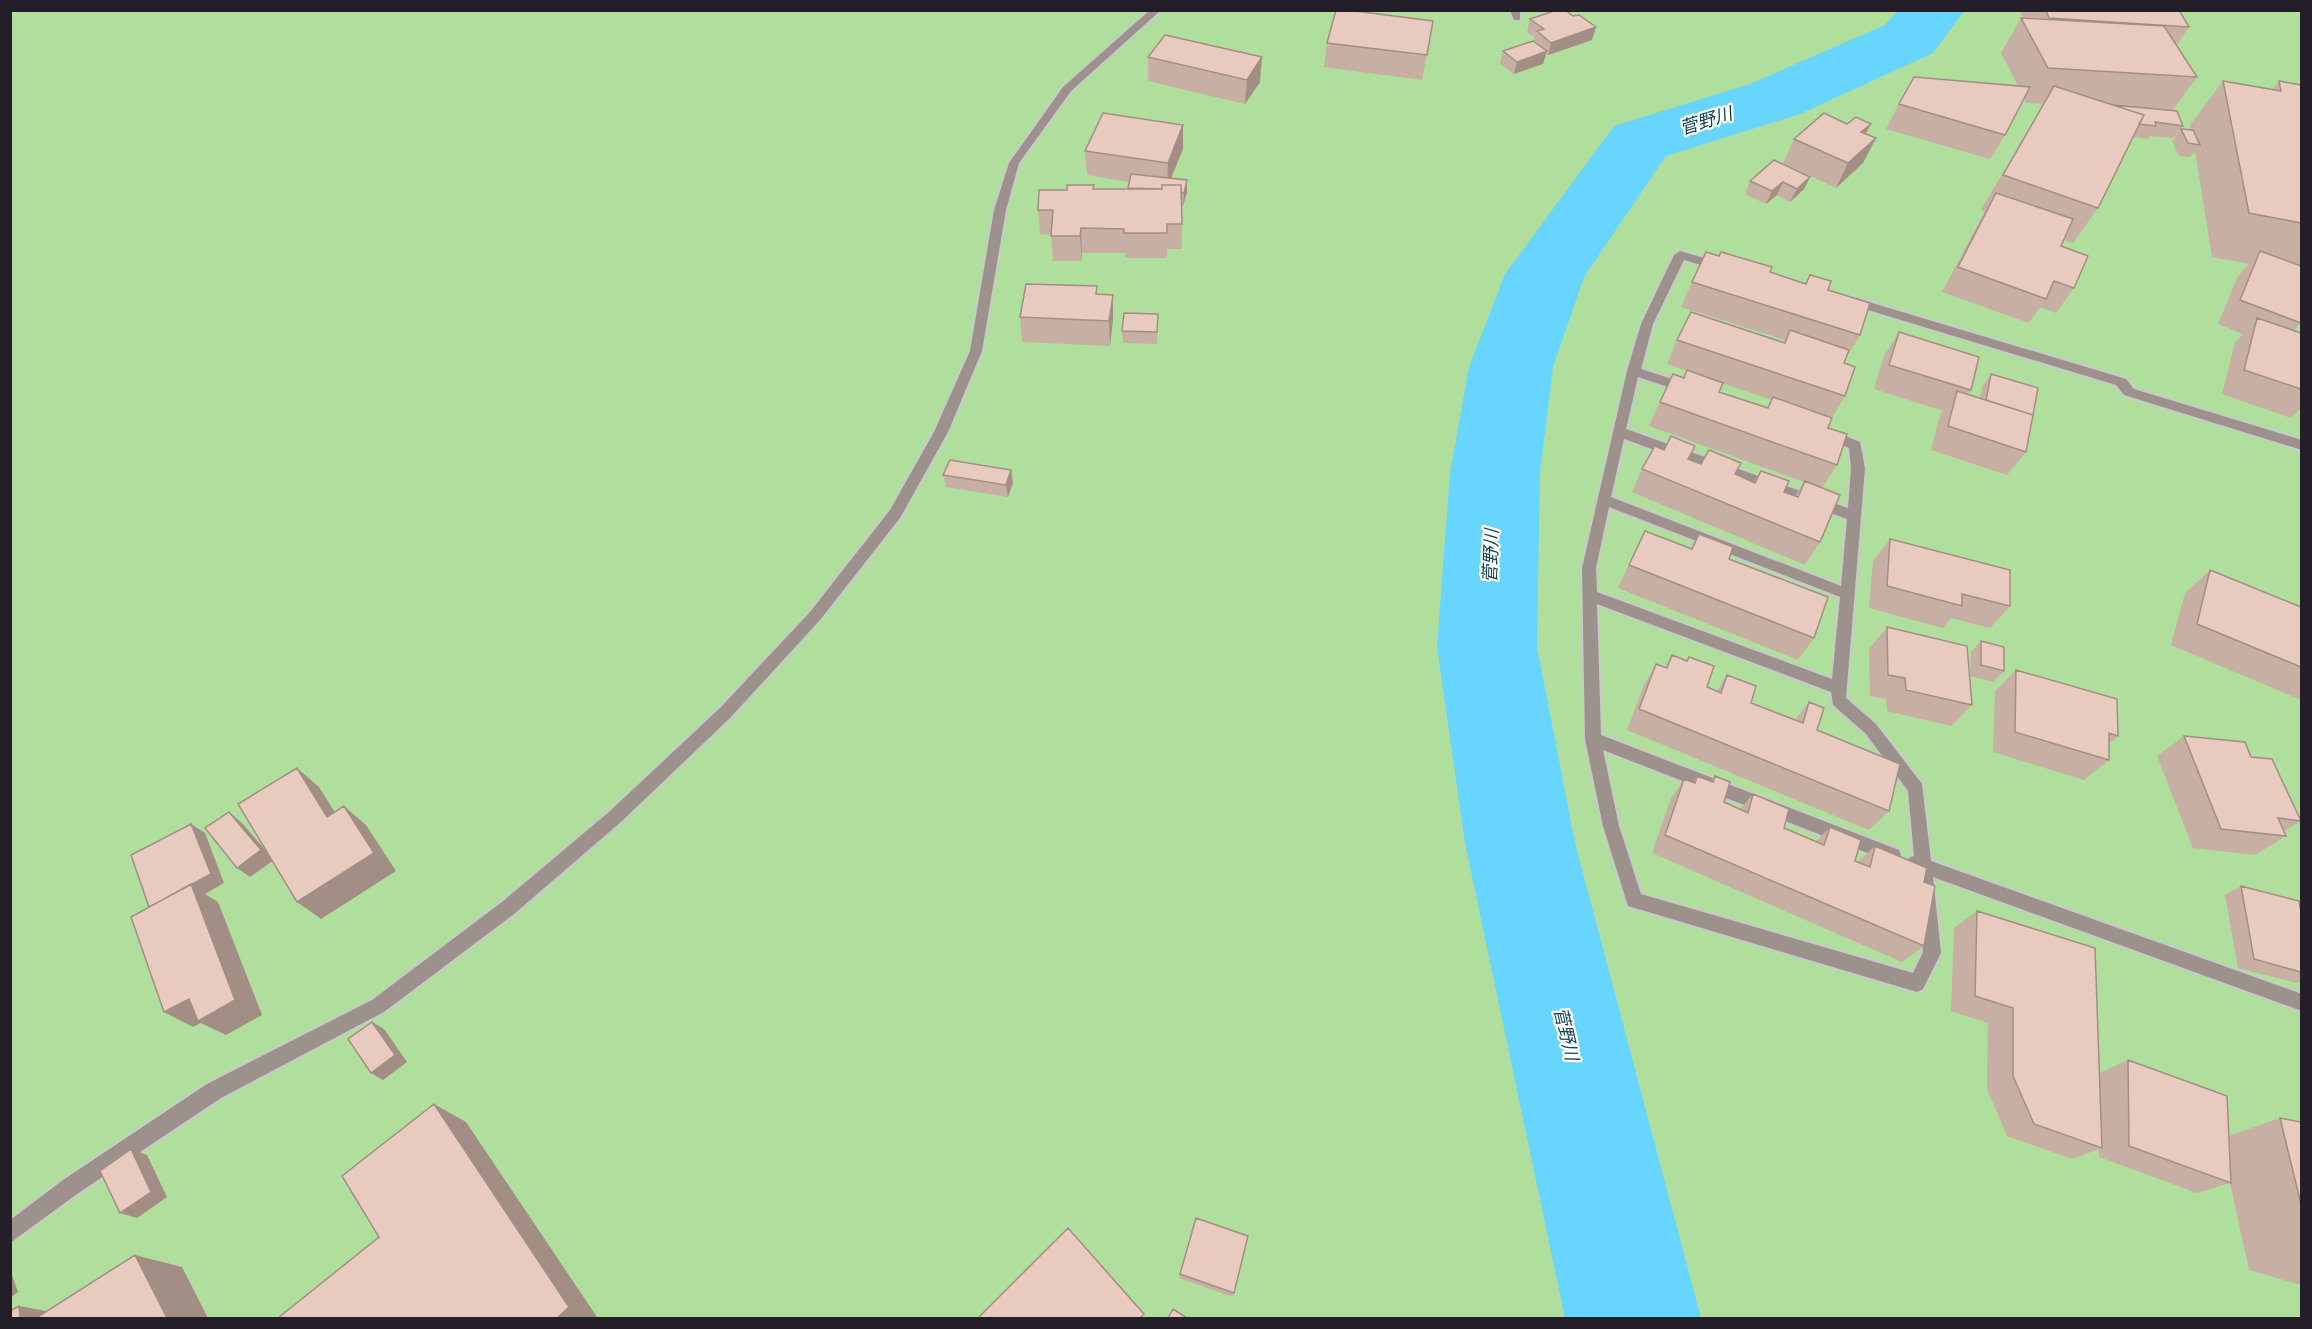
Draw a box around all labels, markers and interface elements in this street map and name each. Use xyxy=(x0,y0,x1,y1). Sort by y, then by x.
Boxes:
water label: 菅野川 xyxy=(1676,98,1737,139)
water label: 菅野川 xyxy=(1475,526,1503,583)
water label: 菅野川 xyxy=(1549,1004,1587,1065)

